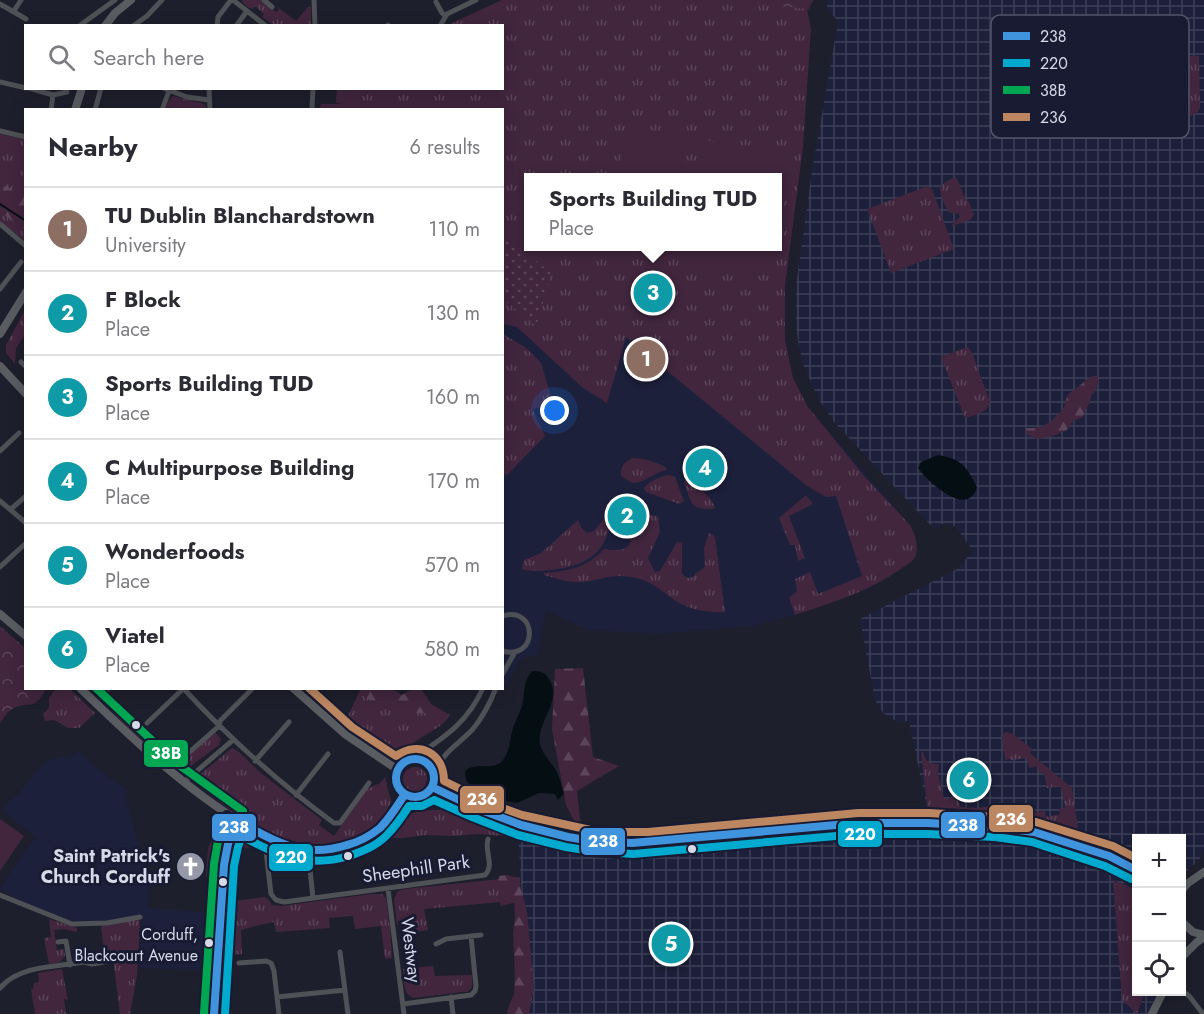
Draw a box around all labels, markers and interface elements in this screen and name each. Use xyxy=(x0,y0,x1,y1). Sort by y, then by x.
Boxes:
legend xyxy=(991,15,1189,138)
search box xyxy=(24,24,504,90)
text: 238 xyxy=(1040,25,1067,48)
icon: search xyxy=(45,41,78,74)
text: Search here xyxy=(93,41,204,73)
text: 220 xyxy=(1040,52,1068,75)
text: 38B xyxy=(1040,79,1066,102)
text: 236 xyxy=(1040,106,1067,129)
text: Nearby xyxy=(48,128,137,166)
text: 6 results xyxy=(410,133,480,162)
popup xyxy=(524,173,782,251)
text: Sports Building TUD xyxy=(549,182,757,214)
text: TU Dublin Blanchardstown xyxy=(105,199,375,231)
text: Place xyxy=(549,214,594,243)
text: 1 xyxy=(62,215,73,244)
text: 110 m xyxy=(428,215,480,244)
text: University xyxy=(105,231,186,260)
pin: 3 xyxy=(634,270,672,316)
text: F Block xyxy=(105,283,181,315)
text: 2 xyxy=(61,299,74,328)
text: 130 m xyxy=(426,299,480,328)
text: Place xyxy=(105,315,150,344)
pin: 1 xyxy=(626,336,666,382)
text: Sports Building TUD xyxy=(105,367,313,399)
text: 3 xyxy=(61,383,74,412)
text: 160 m xyxy=(426,383,480,412)
your location xyxy=(540,396,569,425)
text: Place xyxy=(105,399,150,428)
pin: 4 xyxy=(686,446,724,490)
text: C Multipurpose Building xyxy=(105,451,354,483)
text: 4 xyxy=(61,467,74,496)
text: 170 m xyxy=(427,467,480,496)
text: Place xyxy=(105,483,150,512)
pin: 2 xyxy=(608,494,646,538)
text: Wonderfoods xyxy=(105,535,245,567)
text: 5 xyxy=(61,551,74,580)
text: 570 m xyxy=(425,551,480,580)
text: Place xyxy=(105,567,150,596)
text: Viatel xyxy=(105,619,165,651)
text: 6 xyxy=(61,635,74,664)
text: 580 m xyxy=(424,635,480,664)
text: Place xyxy=(105,651,150,680)
unlabelled marker xyxy=(130,719,142,731)
line badge: 38B xyxy=(143,739,189,768)
text: 38B xyxy=(151,742,181,765)
pin: 6 xyxy=(950,758,988,802)
line badge: 236 xyxy=(459,785,505,814)
text: 236 xyxy=(466,788,498,811)
line badge: 236 xyxy=(988,804,1034,833)
text: 236 xyxy=(995,808,1027,831)
line badge: 238 xyxy=(940,811,986,839)
line badge: 238 xyxy=(211,813,257,842)
text: 238 xyxy=(948,814,978,837)
text: 238 xyxy=(219,816,249,839)
line badge: 220 xyxy=(837,820,883,848)
text: 220 xyxy=(844,823,876,846)
line badge: 238 xyxy=(580,827,626,856)
text: 238 xyxy=(588,830,618,853)
map controls xyxy=(1132,834,1186,996)
button: + xyxy=(1132,834,1186,888)
place label: Saint Patrick's Church Corduff xyxy=(41,843,171,890)
line badge: 220 xyxy=(268,843,314,872)
unlabelled marker xyxy=(686,843,698,855)
text: 220 xyxy=(275,846,307,869)
street label: Sheephill Park xyxy=(361,849,471,889)
church icon: Saint Patrick's Church Corduff xyxy=(175,850,207,882)
unlabelled marker xyxy=(342,850,354,862)
unlabelled marker xyxy=(217,876,229,888)
button: − xyxy=(1132,888,1186,942)
street label: Westway xyxy=(394,916,428,984)
pin: 5 xyxy=(652,922,690,966)
place label: Corduff, Blackcourt Avenue xyxy=(74,923,198,967)
marker: Corduff, Blackcourt Avenue xyxy=(203,937,215,949)
button: locate xyxy=(1132,942,1186,996)

